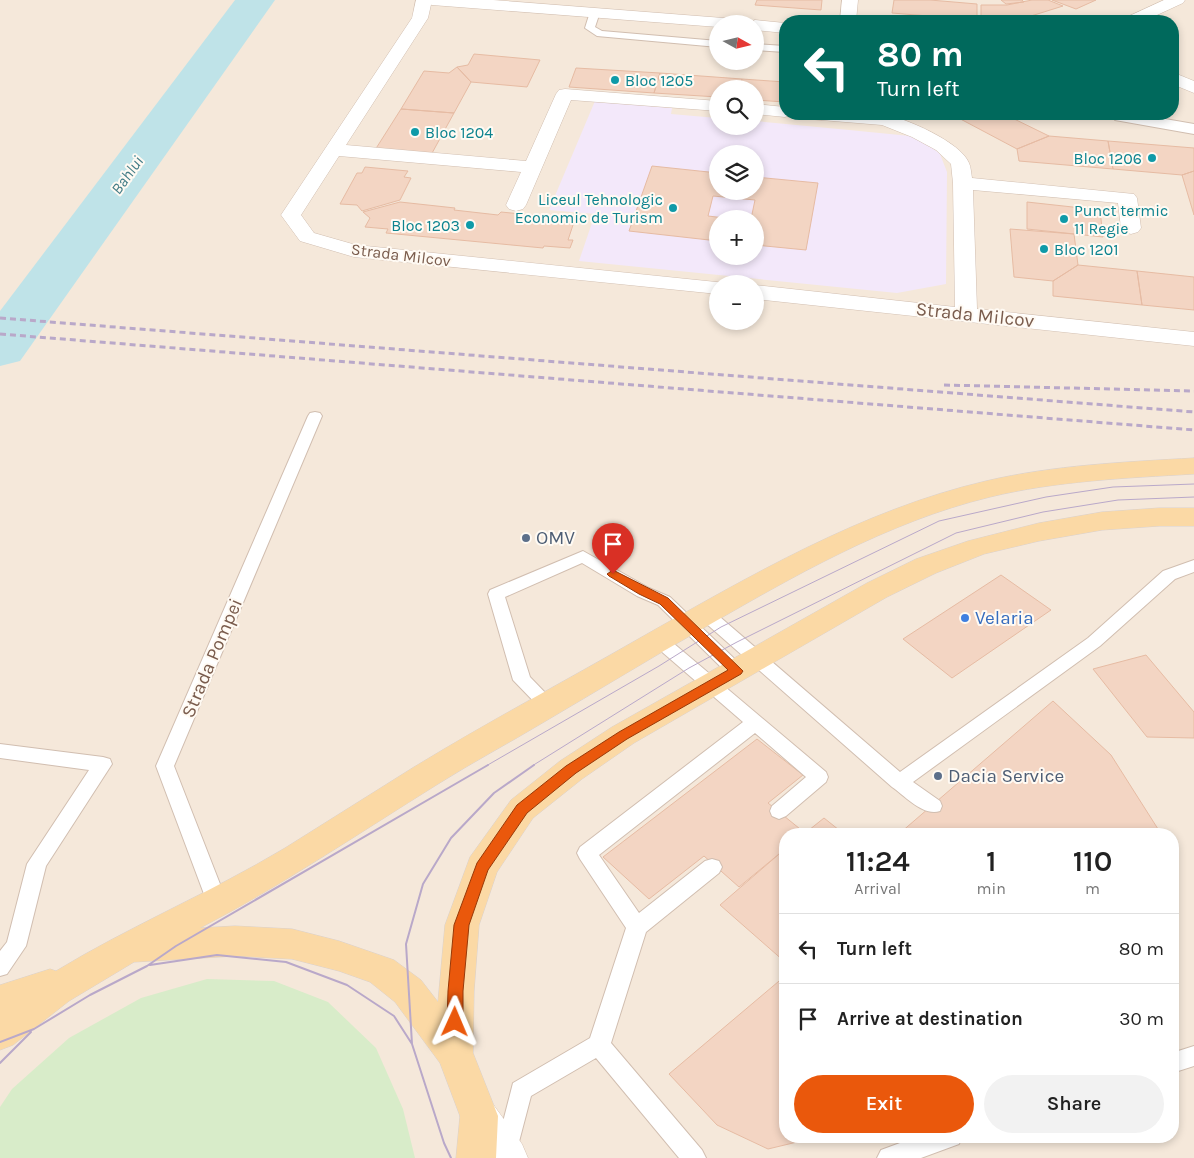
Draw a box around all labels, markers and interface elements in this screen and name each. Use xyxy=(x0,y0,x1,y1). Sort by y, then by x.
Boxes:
north arrow xyxy=(709,15,764,70)
map controls xyxy=(709,15,764,330)
text: 80 m xyxy=(877,34,964,75)
icon: left xyxy=(794,35,859,100)
place label: Bloc 1205 xyxy=(625,71,693,90)
marker: Bloc 1205 xyxy=(609,74,621,86)
text: Turn left xyxy=(877,76,960,102)
button: search xyxy=(709,80,764,135)
place label: Bloc 1204 xyxy=(425,123,493,142)
marker: Bloc 1204 xyxy=(409,126,421,138)
button: layers xyxy=(709,145,764,200)
place label: Bloc 1206 xyxy=(1074,149,1142,168)
water label: Bahlui xyxy=(107,152,147,198)
marker: Bloc 1206 xyxy=(1146,152,1158,164)
place label: Liceul Tehnologic Economic de Turism xyxy=(515,190,663,227)
place label: Punct termic 11 Regie xyxy=(1074,201,1168,238)
marker: Liceul Tehnologic Economic de Turism xyxy=(667,202,679,214)
button: + xyxy=(709,210,764,265)
marker: Punct termic 11 Regie xyxy=(1058,213,1070,225)
place label: Bloc 1203 xyxy=(391,216,460,235)
marker: Bloc 1203 xyxy=(464,219,476,231)
street label: Strada Milcov xyxy=(350,239,452,271)
place label: Bloc 1201 xyxy=(1054,240,1119,259)
marker: Bloc 1201 xyxy=(1038,243,1050,255)
button: − xyxy=(709,275,764,330)
street label: Strada Milcov xyxy=(915,298,1036,332)
pin xyxy=(592,523,634,574)
place label: OMV xyxy=(536,527,575,549)
icon: arrive xyxy=(599,530,627,558)
marker: OMV xyxy=(520,532,532,544)
street label: Strada Pompei xyxy=(177,595,247,721)
place label: Velaria xyxy=(975,607,1034,629)
marker: Velaria xyxy=(959,612,971,624)
place label: Dacia Service xyxy=(948,765,1064,787)
marker: Dacia Service xyxy=(932,770,944,782)
text: 11:24 xyxy=(846,843,910,879)
text: 1 xyxy=(986,843,997,879)
text: 110 xyxy=(1073,843,1112,879)
text: Arrival xyxy=(854,879,901,898)
text: min xyxy=(977,879,1006,898)
text: m xyxy=(1085,879,1100,898)
icon: left xyxy=(794,935,822,963)
text: Turn left xyxy=(837,938,912,960)
text: 80 m xyxy=(1119,938,1164,960)
position arrow xyxy=(428,995,480,1047)
icon: arrive xyxy=(794,1005,822,1033)
text: Arrive at destination xyxy=(837,1008,1023,1030)
text: 30 m xyxy=(1119,1008,1164,1030)
button: Exit xyxy=(794,1075,974,1133)
button: Share xyxy=(984,1075,1164,1133)

